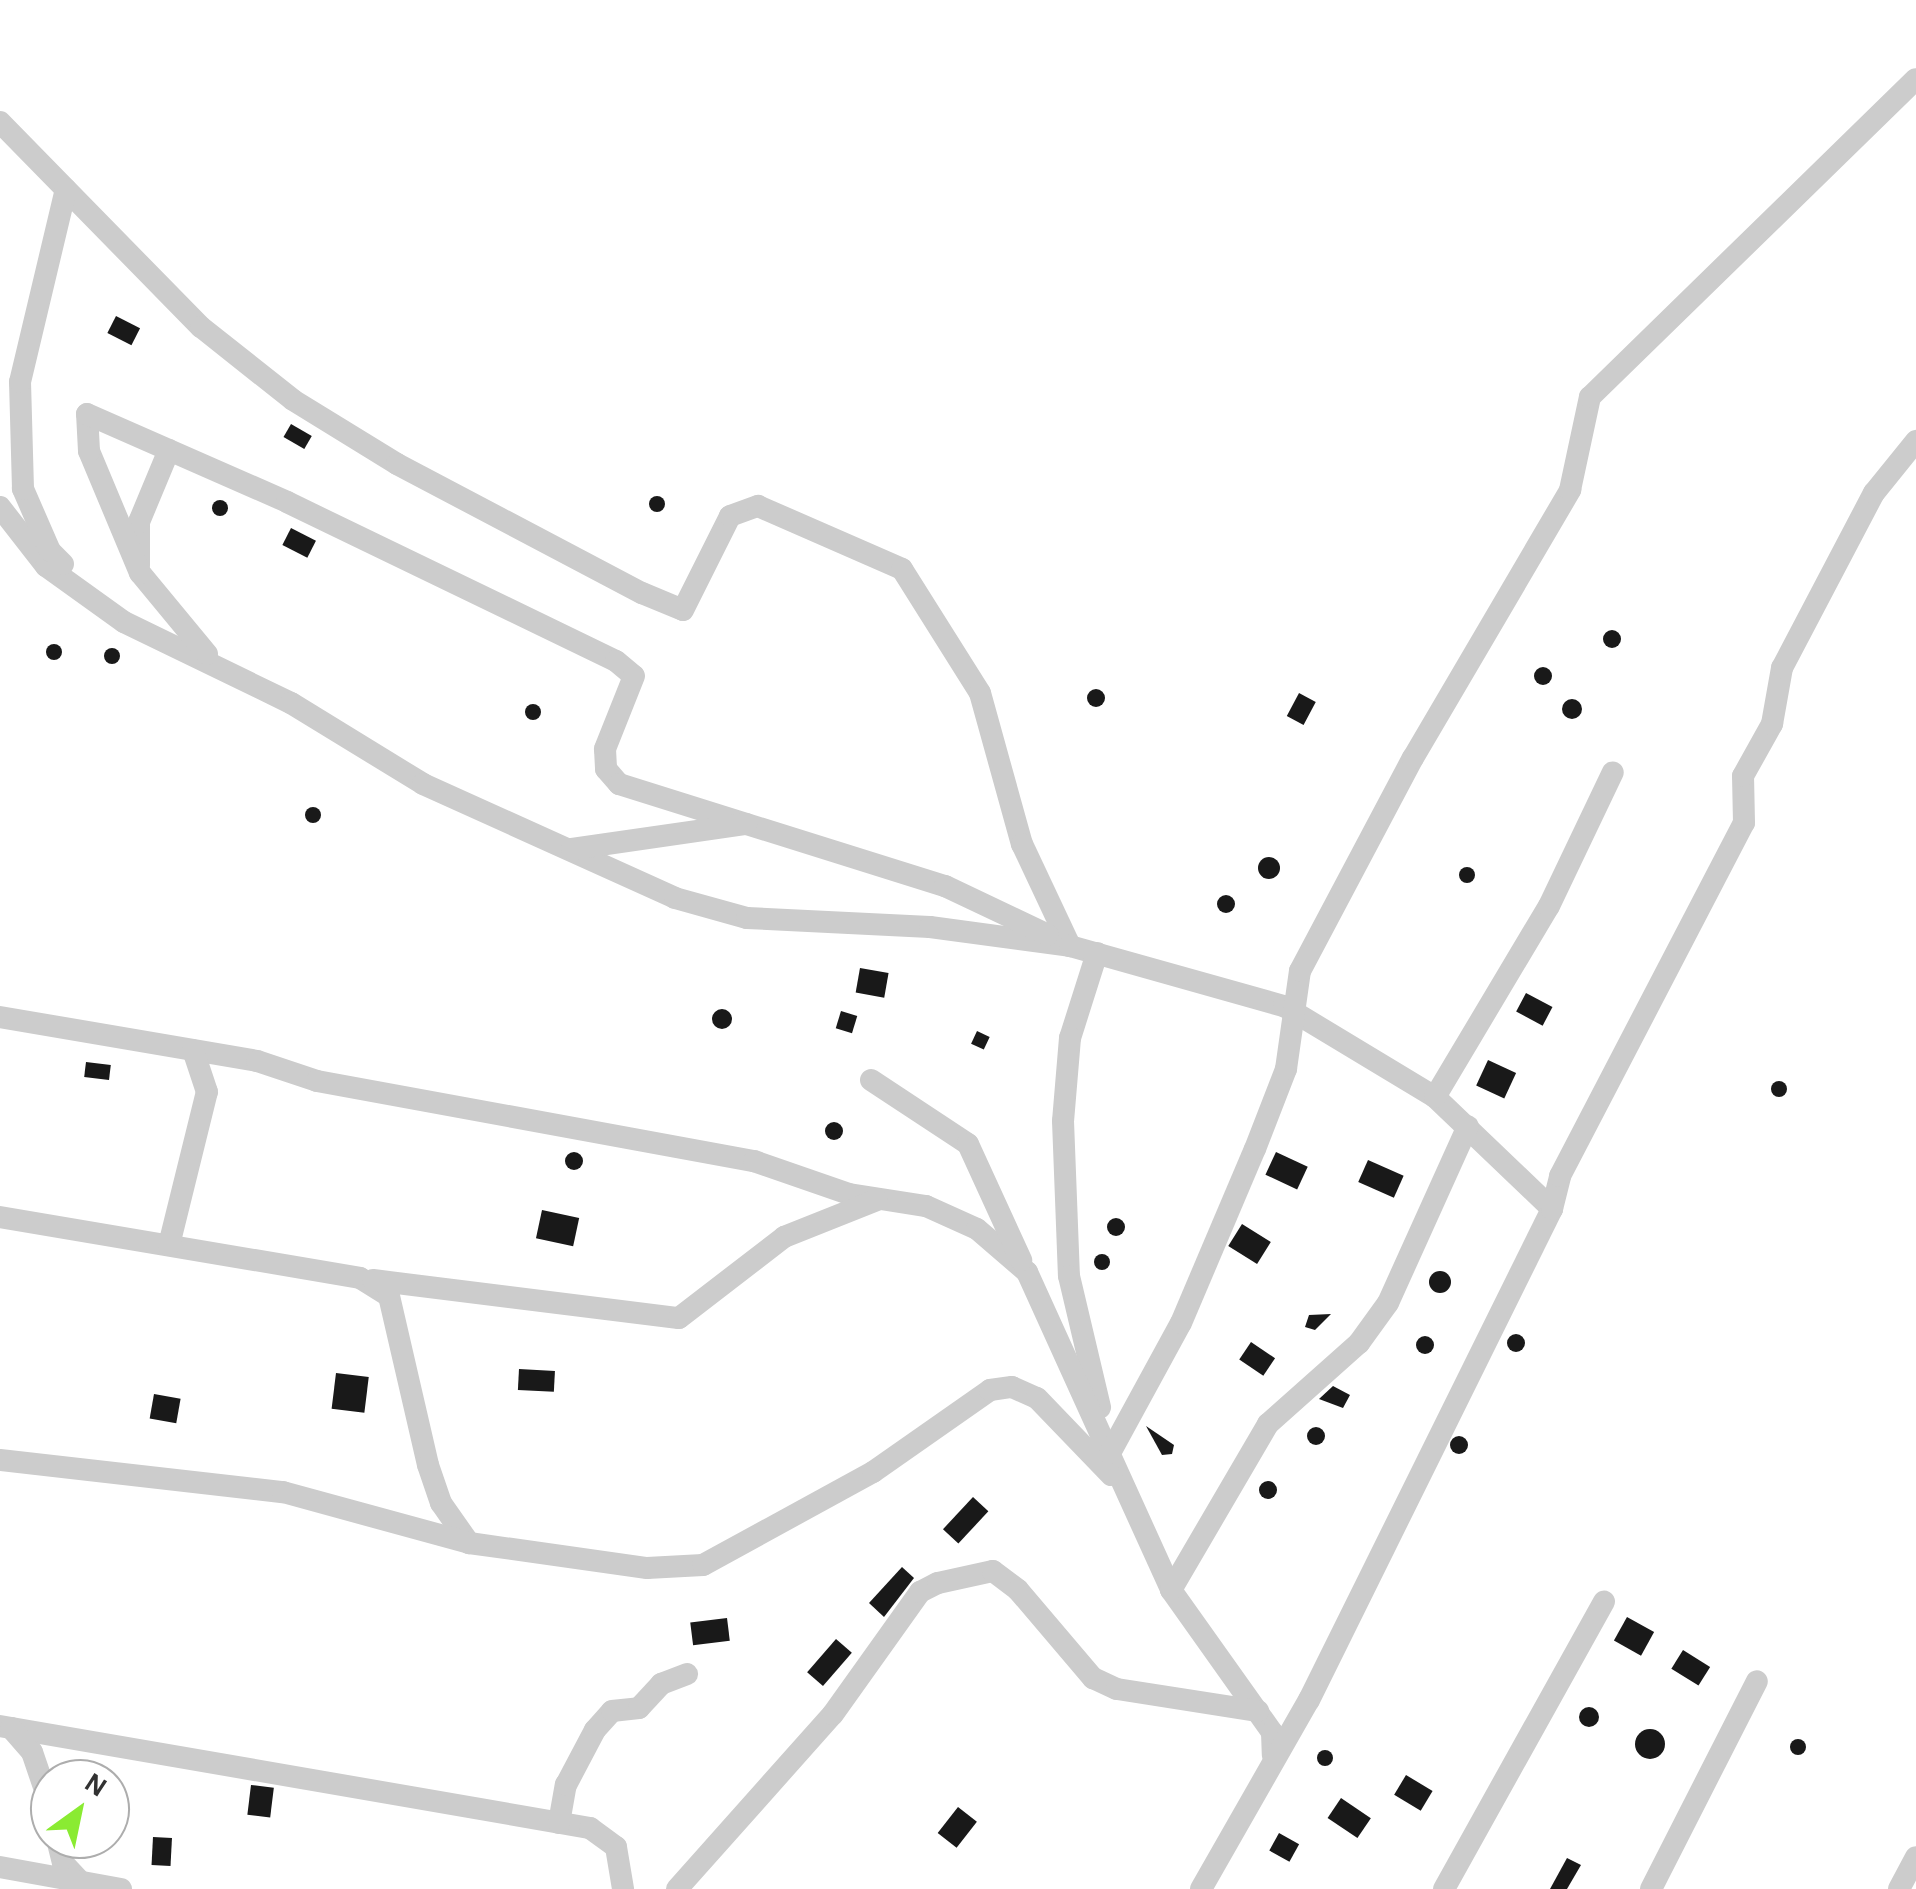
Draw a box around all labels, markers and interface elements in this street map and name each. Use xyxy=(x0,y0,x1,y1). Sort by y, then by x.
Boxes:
north arrow xyxy=(30,1759,130,1859)
text: N xyxy=(79,1768,111,1803)

